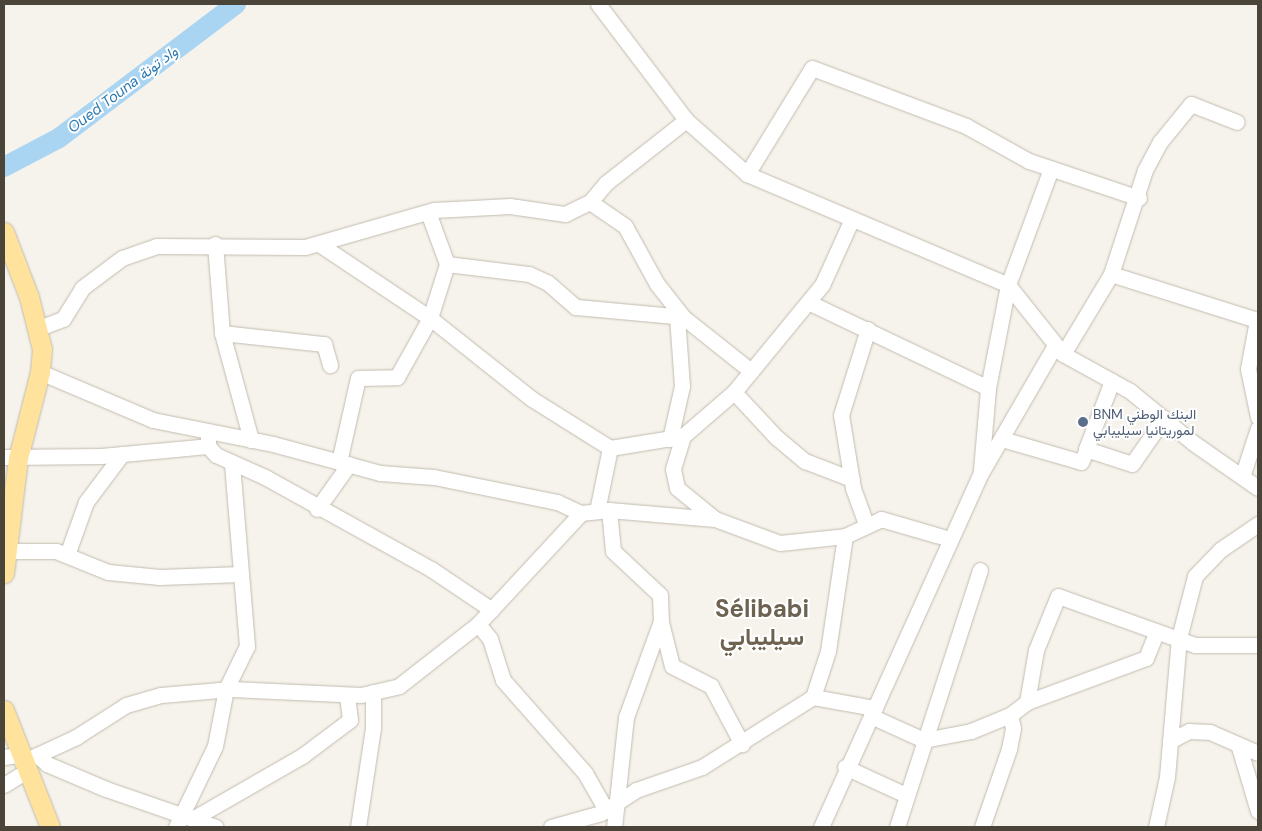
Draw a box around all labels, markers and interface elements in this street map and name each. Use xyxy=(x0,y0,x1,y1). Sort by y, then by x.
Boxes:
water label: Oued Touna واد تونة xyxy=(64,43,182,137)
place label: BNM البنك الوطني لموريتانيا سيليبابي xyxy=(1093,406,1196,438)
marker: BNM البنك الوطني لموريتانيا سيليبابي xyxy=(1077,416,1089,428)
district label: Sélibabi سيليبابي xyxy=(715,595,809,651)

